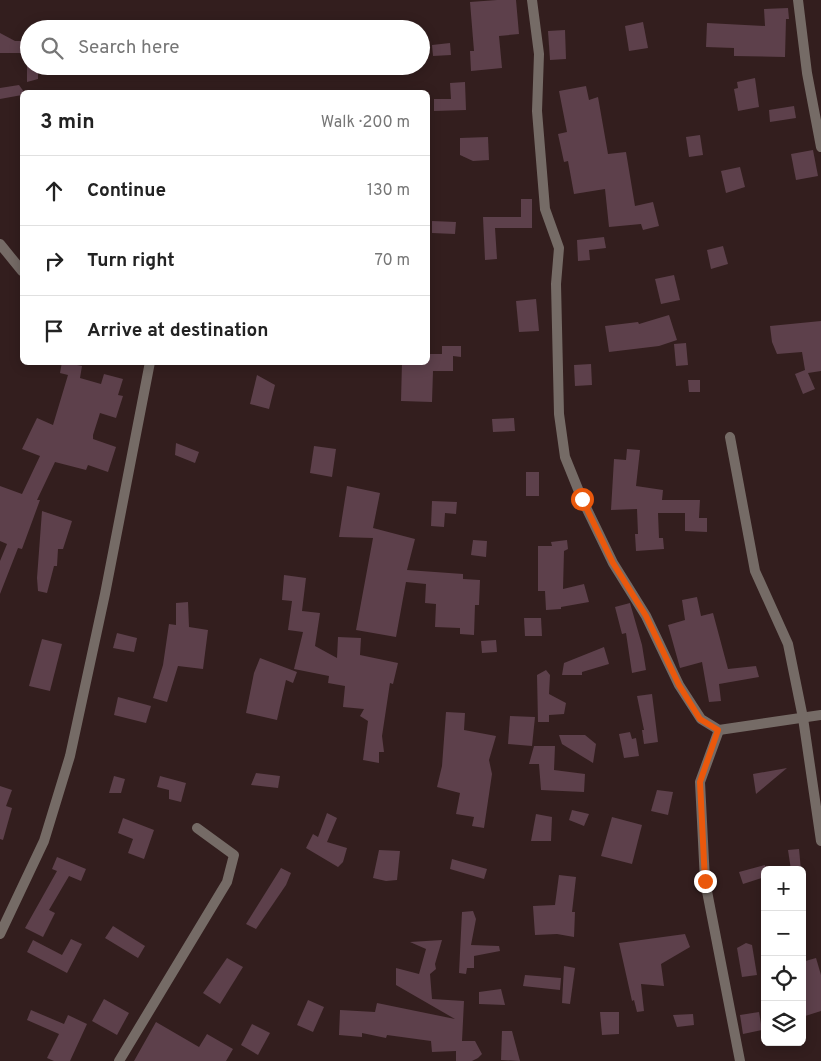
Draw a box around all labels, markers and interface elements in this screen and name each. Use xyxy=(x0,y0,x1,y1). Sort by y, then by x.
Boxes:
search box xyxy=(20,20,430,75)
icon: search xyxy=(38,34,66,62)
text: Search here xyxy=(78,36,180,60)
text: 3 min xyxy=(40,109,95,136)
text: Walk · 200 m xyxy=(321,113,410,133)
icon: ahead xyxy=(40,177,68,205)
text: Continue xyxy=(87,179,166,203)
text: 130 m xyxy=(367,181,410,201)
icon: right xyxy=(40,247,68,275)
text: Turn right xyxy=(87,249,175,273)
text: 70 m xyxy=(375,251,410,271)
icon: arrive xyxy=(40,317,68,345)
text: Arrive at destination xyxy=(87,319,268,343)
route start xyxy=(571,488,594,511)
map controls xyxy=(761,866,806,1046)
button: + xyxy=(761,866,806,911)
route end xyxy=(694,870,717,893)
button: − xyxy=(761,911,806,956)
button: locate xyxy=(761,956,806,1001)
button: layers xyxy=(761,1001,806,1046)

